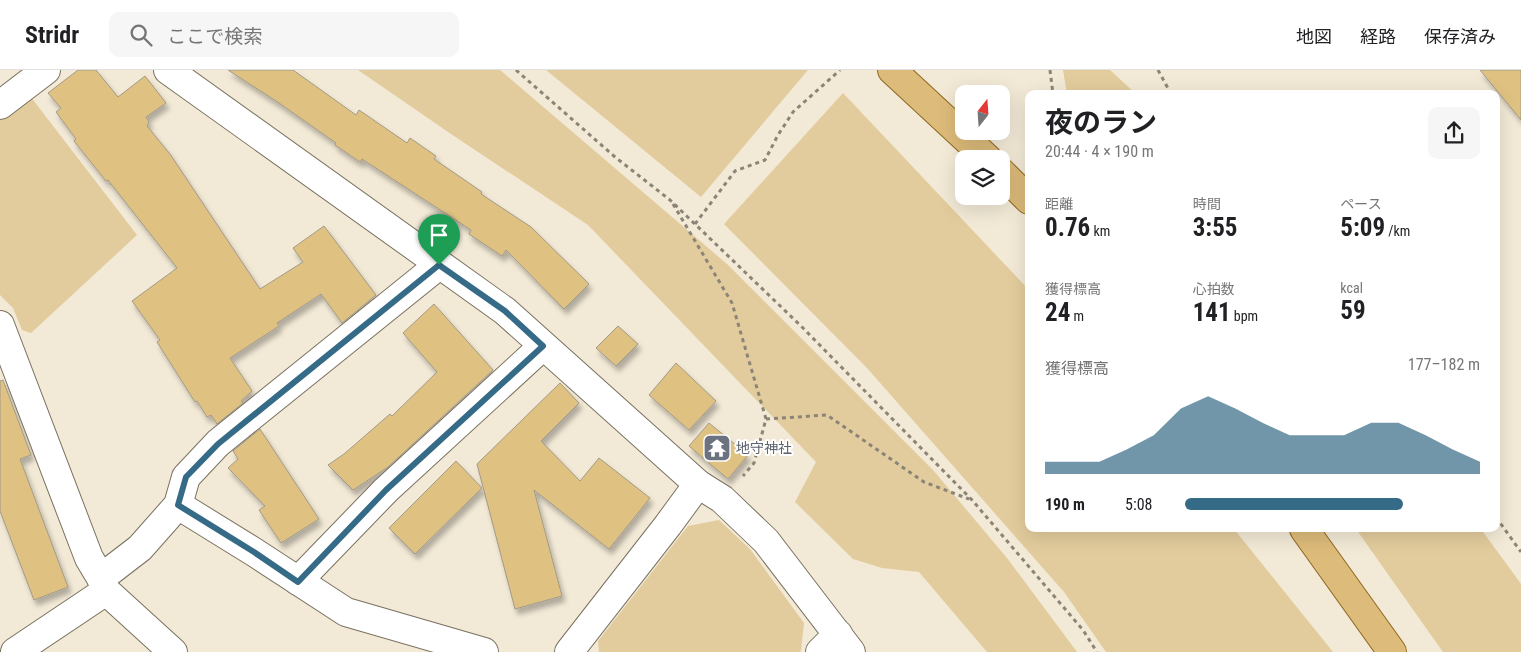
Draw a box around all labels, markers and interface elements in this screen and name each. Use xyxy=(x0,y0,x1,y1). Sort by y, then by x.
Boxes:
search box xyxy=(109,12,459,57)
text: Stridr xyxy=(25,21,79,49)
icon: search xyxy=(127,21,155,49)
text: ここで検索 xyxy=(167,25,262,48)
text: 地図 xyxy=(1296,26,1332,47)
text: 経路 xyxy=(1360,26,1396,47)
text: 保存済み xyxy=(1424,26,1496,47)
north arrow xyxy=(955,85,1010,140)
map controls xyxy=(955,85,1010,205)
text: 夜のラン xyxy=(1045,106,1157,139)
button: share xyxy=(1428,107,1480,159)
text: 20:44 · 4 × 190 m xyxy=(1045,142,1154,161)
button: layers xyxy=(955,150,1010,205)
text: 距離 xyxy=(1045,196,1073,212)
text: 時間 xyxy=(1193,196,1221,212)
text: ペース xyxy=(1340,196,1382,212)
text: 0.76 xyxy=(1045,213,1090,242)
text: 3:55 xyxy=(1193,213,1237,242)
text: 5:09 xyxy=(1340,213,1385,242)
pin xyxy=(418,214,460,265)
icon: arrive xyxy=(425,221,453,249)
text: km xyxy=(1090,223,1110,239)
text: /km xyxy=(1385,223,1410,239)
text: kcal xyxy=(1340,280,1363,296)
text: 獲得標高 xyxy=(1045,281,1101,297)
text: 心拍数 xyxy=(1193,281,1235,297)
text: 59 xyxy=(1340,296,1366,325)
text: 24 xyxy=(1045,298,1070,327)
text: 141 xyxy=(1193,298,1231,327)
text: m xyxy=(1070,308,1084,324)
text: bpm xyxy=(1231,308,1258,324)
text: 177–182 m xyxy=(1408,355,1480,374)
text: 獲得標高 xyxy=(1045,359,1109,378)
temple icon: 地守神社 xyxy=(702,433,732,463)
place label: 地守神社 xyxy=(736,440,792,456)
text: 190 m xyxy=(1045,495,1085,514)
text: 5:08 xyxy=(1125,495,1152,514)

